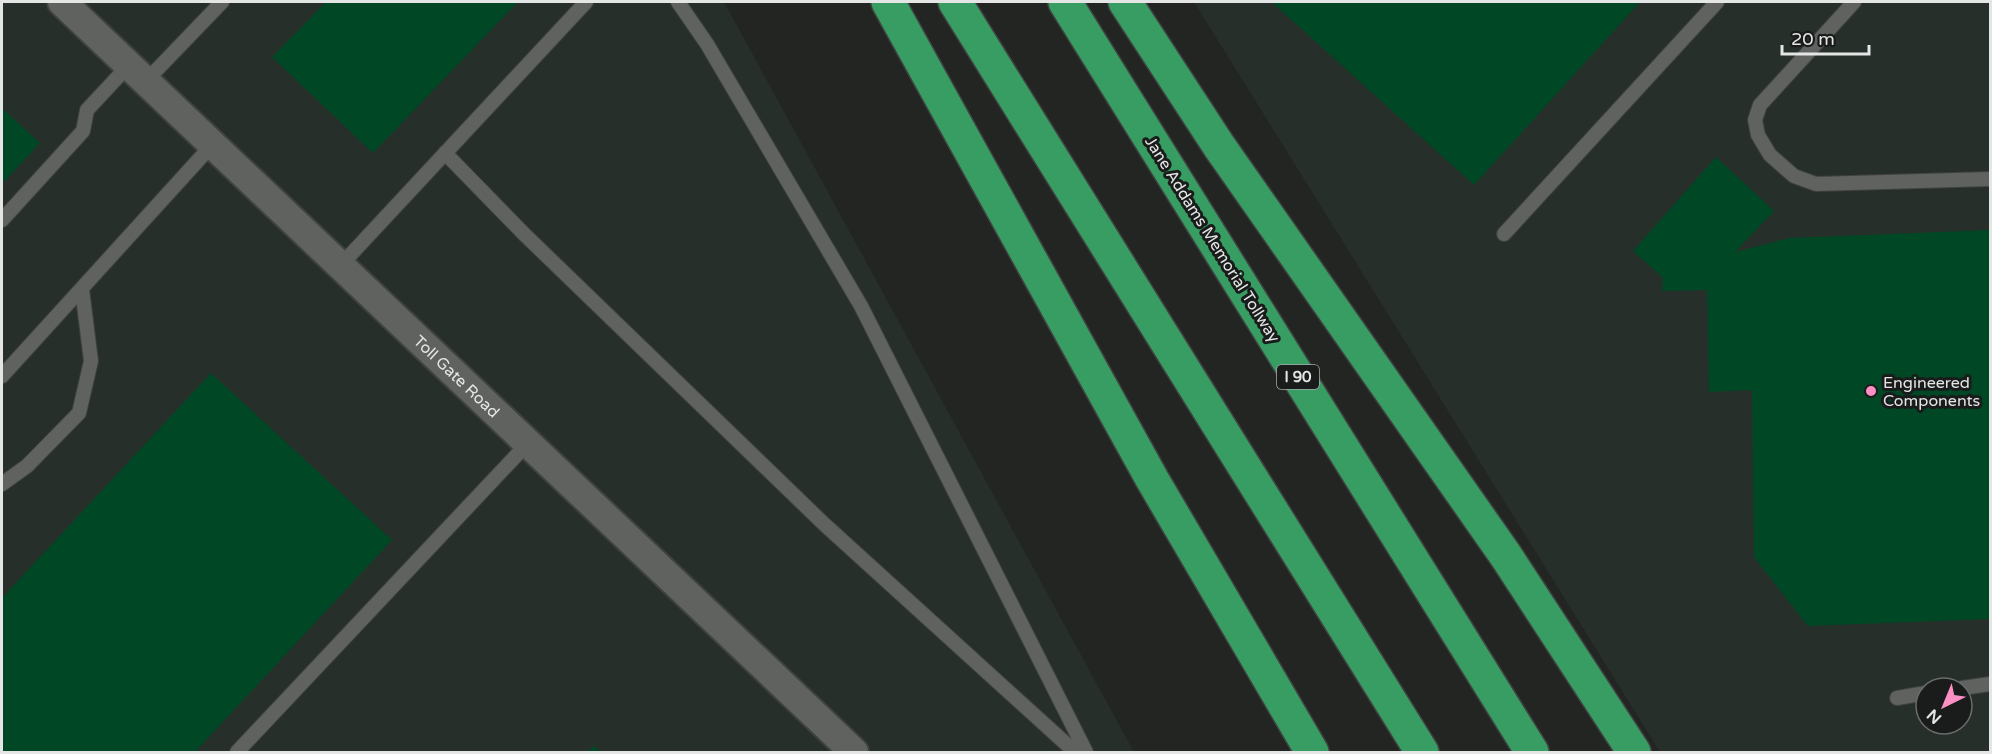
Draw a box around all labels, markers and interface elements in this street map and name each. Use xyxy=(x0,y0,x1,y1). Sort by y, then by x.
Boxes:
scale bar xyxy=(1782,18,1869,56)
text: 20 m xyxy=(1791,28,1835,50)
street label: Jane Addams Memorial Tollway xyxy=(1140,133,1284,347)
street label: Toll Gate Road xyxy=(409,331,504,422)
road number: I 90 xyxy=(1277,365,1319,389)
place label: Engineered Components xyxy=(1883,373,1980,411)
marker: Engineered Components xyxy=(1864,384,1878,398)
north arrow xyxy=(1914,676,1974,736)
text: N xyxy=(1923,705,1946,728)

